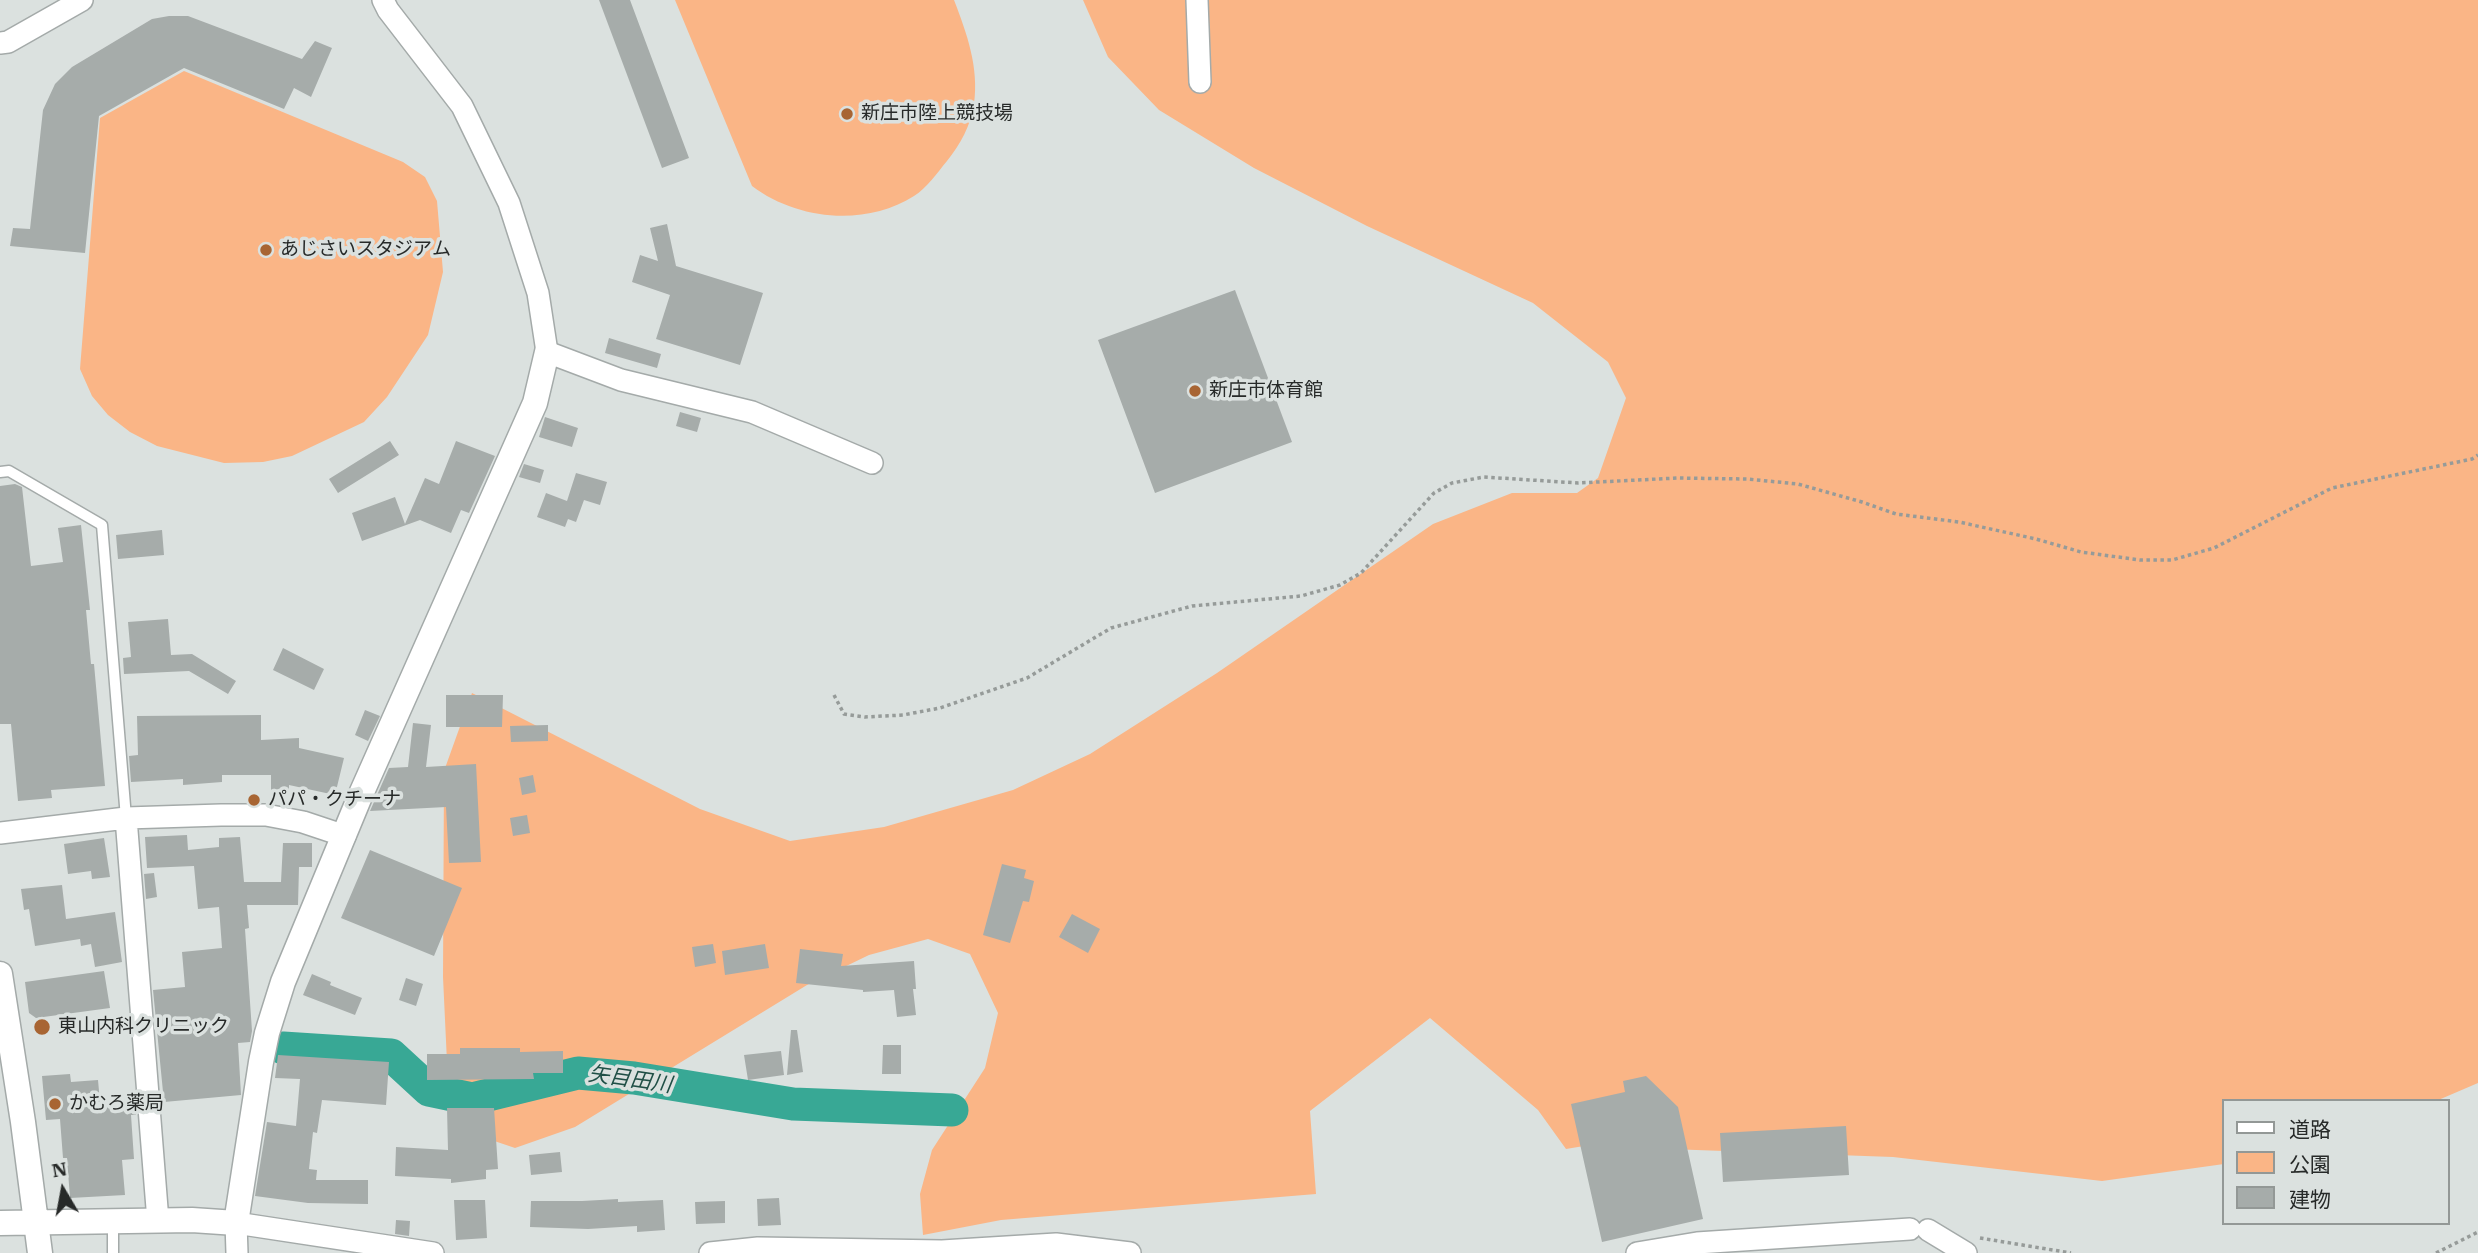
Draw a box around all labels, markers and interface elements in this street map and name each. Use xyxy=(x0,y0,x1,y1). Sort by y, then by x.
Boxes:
place label: 新庄市陸上競技場 xyxy=(861,103,1013,125)
marker: 新庄市陸上競技場 xyxy=(839,106,855,122)
place label: あじさいスタジアム xyxy=(280,239,451,261)
marker: あじさいスタジアム xyxy=(258,242,274,258)
place label: 新庄市体育館 xyxy=(1209,380,1323,402)
marker: 新庄市体育館 xyxy=(1187,383,1203,399)
place label: パパ・クチーナ xyxy=(268,789,401,811)
marker: パパ・クチーナ xyxy=(246,792,262,808)
place label: 東山内科クリニック xyxy=(58,1016,229,1038)
marker: 東山内科クリニック xyxy=(32,1017,52,1037)
water label: 矢目田川 xyxy=(587,1062,673,1098)
place label: かむろ薬局 xyxy=(69,1093,164,1115)
marker: かむろ薬局 xyxy=(47,1096,63,1112)
legend xyxy=(2222,1099,2450,1225)
text: 道路 xyxy=(2289,1115,2331,1143)
text: 公園 xyxy=(2289,1150,2331,1178)
north arrow xyxy=(28,1155,98,1225)
text: N xyxy=(50,1156,69,1182)
text: 建物 xyxy=(2289,1185,2331,1213)

